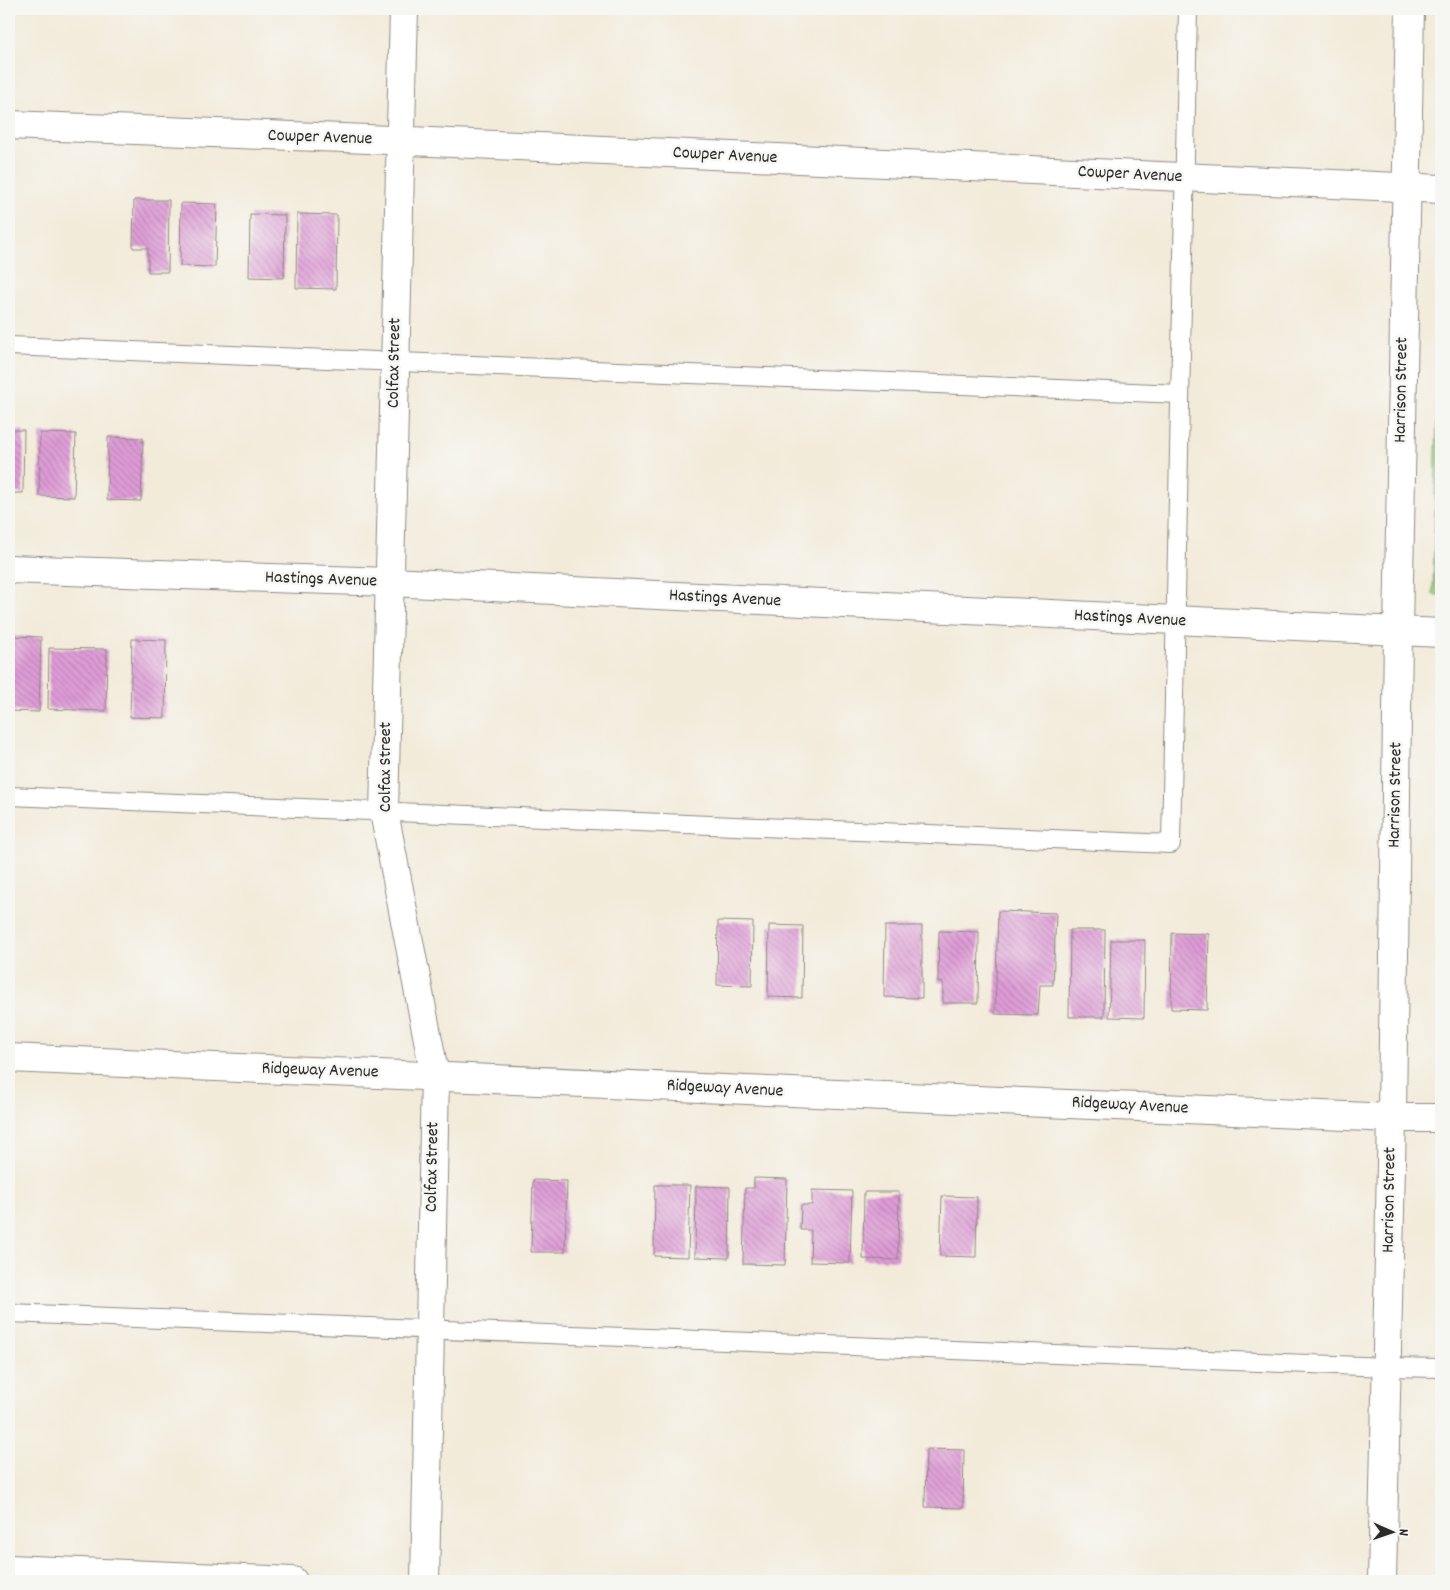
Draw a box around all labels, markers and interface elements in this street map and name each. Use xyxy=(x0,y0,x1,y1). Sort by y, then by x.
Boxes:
street label: Cowper Avenue xyxy=(267,124,373,152)
street label: Cowper Avenue xyxy=(672,141,778,171)
street label: Cowper Avenue xyxy=(1077,160,1183,190)
street label: Colfax Street xyxy=(382,317,408,408)
street label: Harrison Street xyxy=(1389,336,1415,443)
street label: Hastings Avenue xyxy=(264,566,378,594)
street label: Hastings Avenue xyxy=(668,584,782,614)
street label: Hastings Avenue xyxy=(1073,604,1187,634)
street label: Colfax Street xyxy=(374,721,399,812)
street label: Harrison Street xyxy=(1383,741,1409,848)
street label: Ridgeway Avenue xyxy=(261,1056,379,1086)
street label: Ridgeway Avenue xyxy=(666,1073,784,1105)
street label: Ridgeway Avenue xyxy=(1071,1090,1189,1122)
street label: Colfax Street xyxy=(420,1121,446,1212)
street label: Harrison Street xyxy=(1377,1146,1403,1253)
north arrow xyxy=(1368,1508,1418,1558)
text: N xyxy=(1393,1529,1413,1536)

